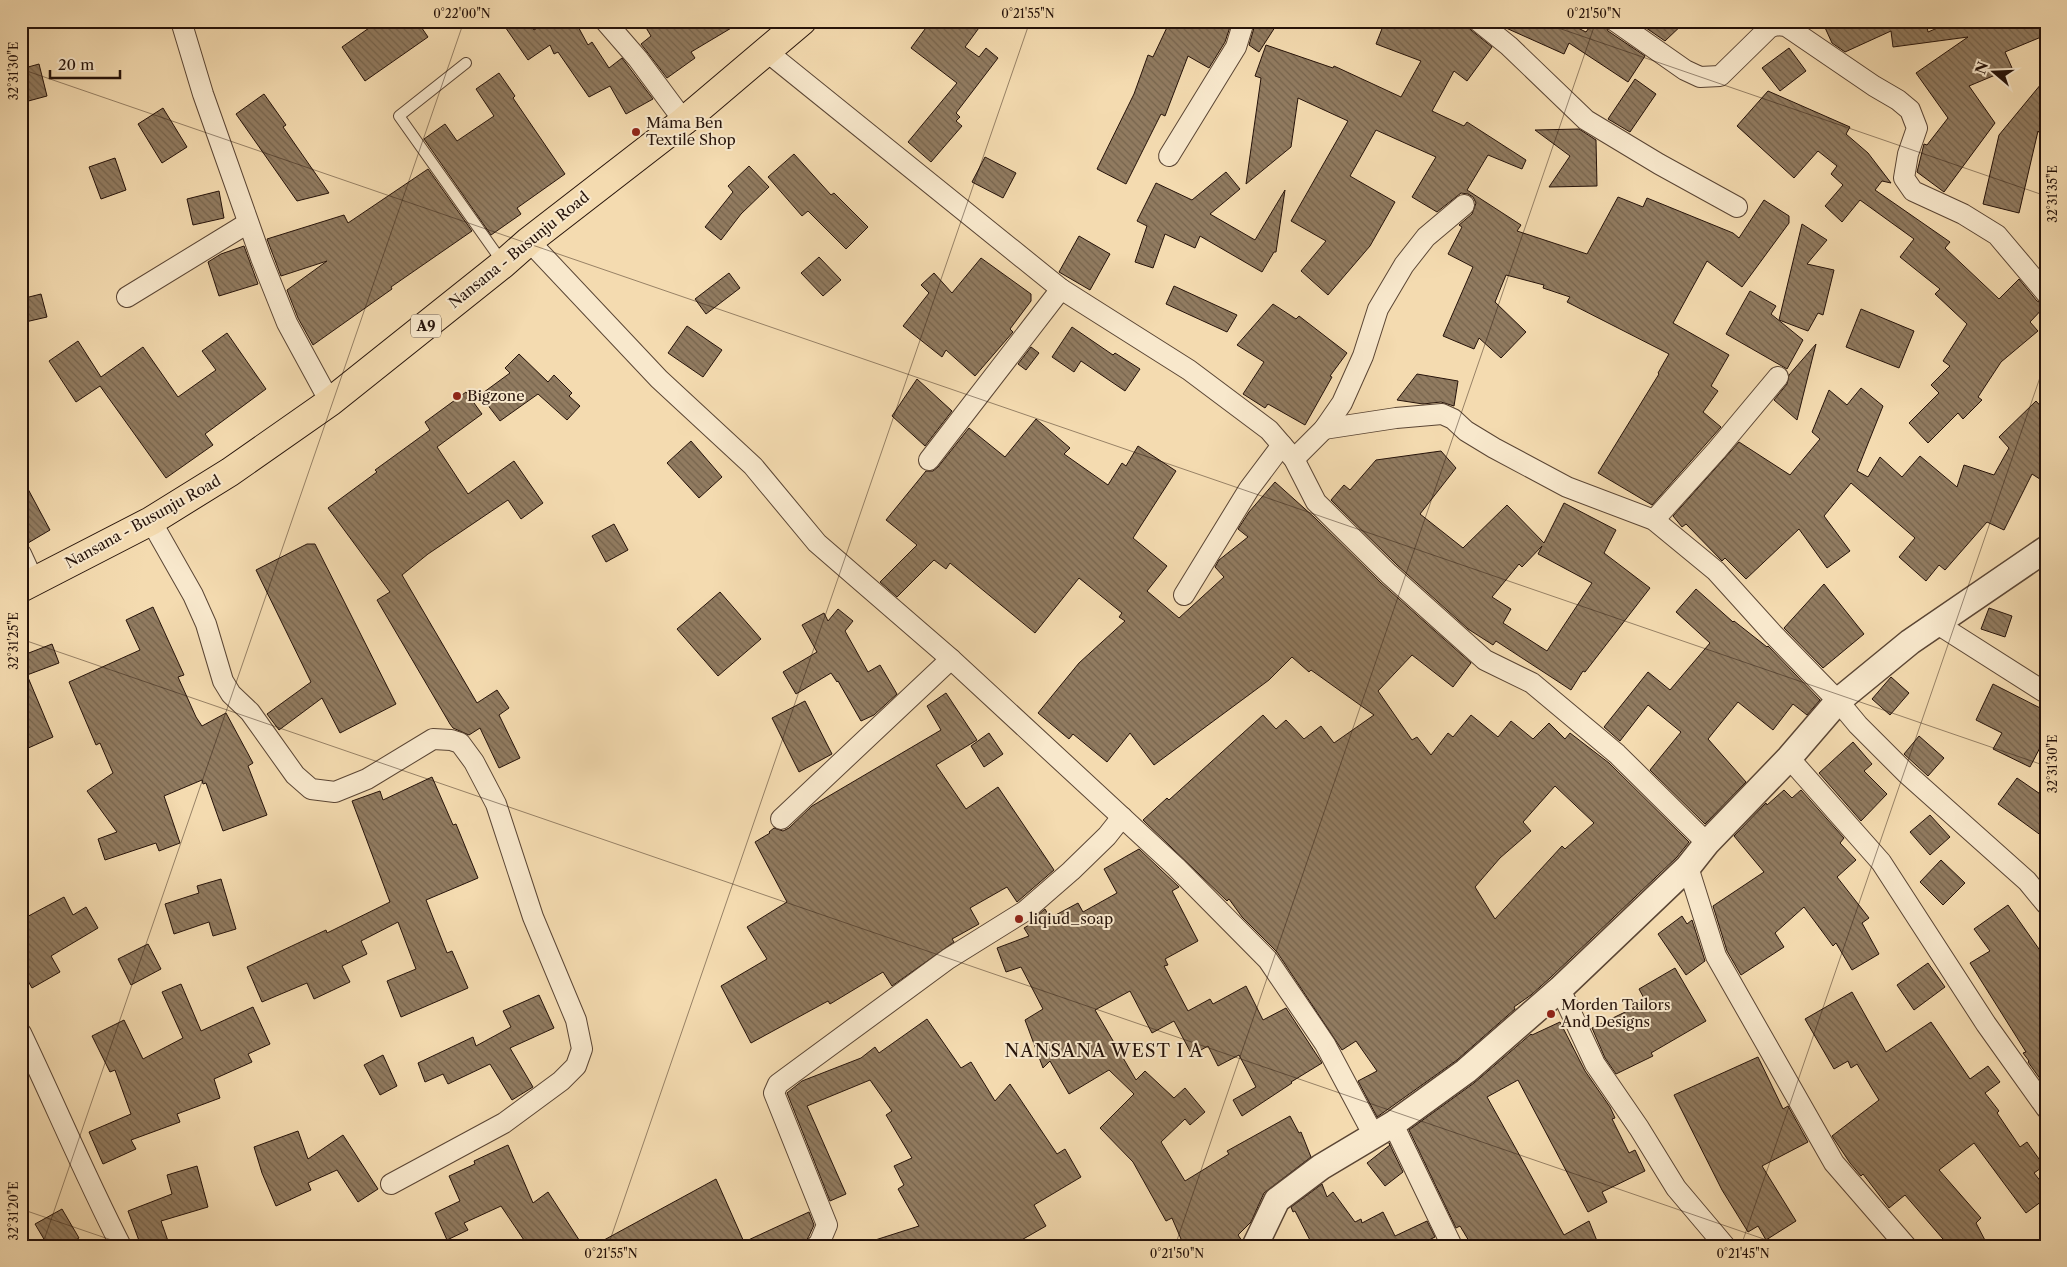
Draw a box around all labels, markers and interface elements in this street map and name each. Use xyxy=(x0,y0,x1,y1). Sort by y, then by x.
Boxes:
text: 0°22'00"N xyxy=(433,6,491,21)
text: 0°21'55"N xyxy=(1001,6,1055,21)
text: 0°21'50"N xyxy=(1567,6,1621,21)
text: 32°31'30"E xyxy=(6,42,21,100)
scale bar xyxy=(50,48,120,80)
north arrow xyxy=(1970,48,2020,98)
text: 20 m xyxy=(58,55,94,74)
text: N xyxy=(1971,59,1992,76)
place label: Mama Ben Textile Shop xyxy=(646,113,736,149)
marker: Mama Ben Textile Shop xyxy=(630,126,642,138)
text: 32°31'35"E xyxy=(2045,165,2060,223)
street label: Nansana - Busunju Road xyxy=(445,187,593,312)
road number: A9 xyxy=(411,314,441,338)
place label: Bigzone xyxy=(467,386,525,405)
marker: Bigzone xyxy=(451,390,463,402)
street label: Nansana - Busunju Road xyxy=(62,471,224,572)
text: 32°31'25"E xyxy=(6,612,21,670)
text: 32°31'30"E xyxy=(2045,735,2060,793)
place label: liqiud_soap xyxy=(1029,909,1113,928)
marker: liqiud_soap xyxy=(1013,913,1025,925)
place label: Morden Tailors And Designs xyxy=(1560,995,1670,1031)
marker: Morden Tailors And Designs xyxy=(1545,1008,1557,1020)
district label: NANSANA WEST I A xyxy=(1004,1040,1204,1062)
text: 32°31'20"E xyxy=(6,1182,21,1240)
text: 0°21'55"N xyxy=(584,1246,638,1261)
text: 0°21'50"N xyxy=(1150,1246,1204,1261)
text: 0°21'45"N xyxy=(1716,1246,1770,1261)

